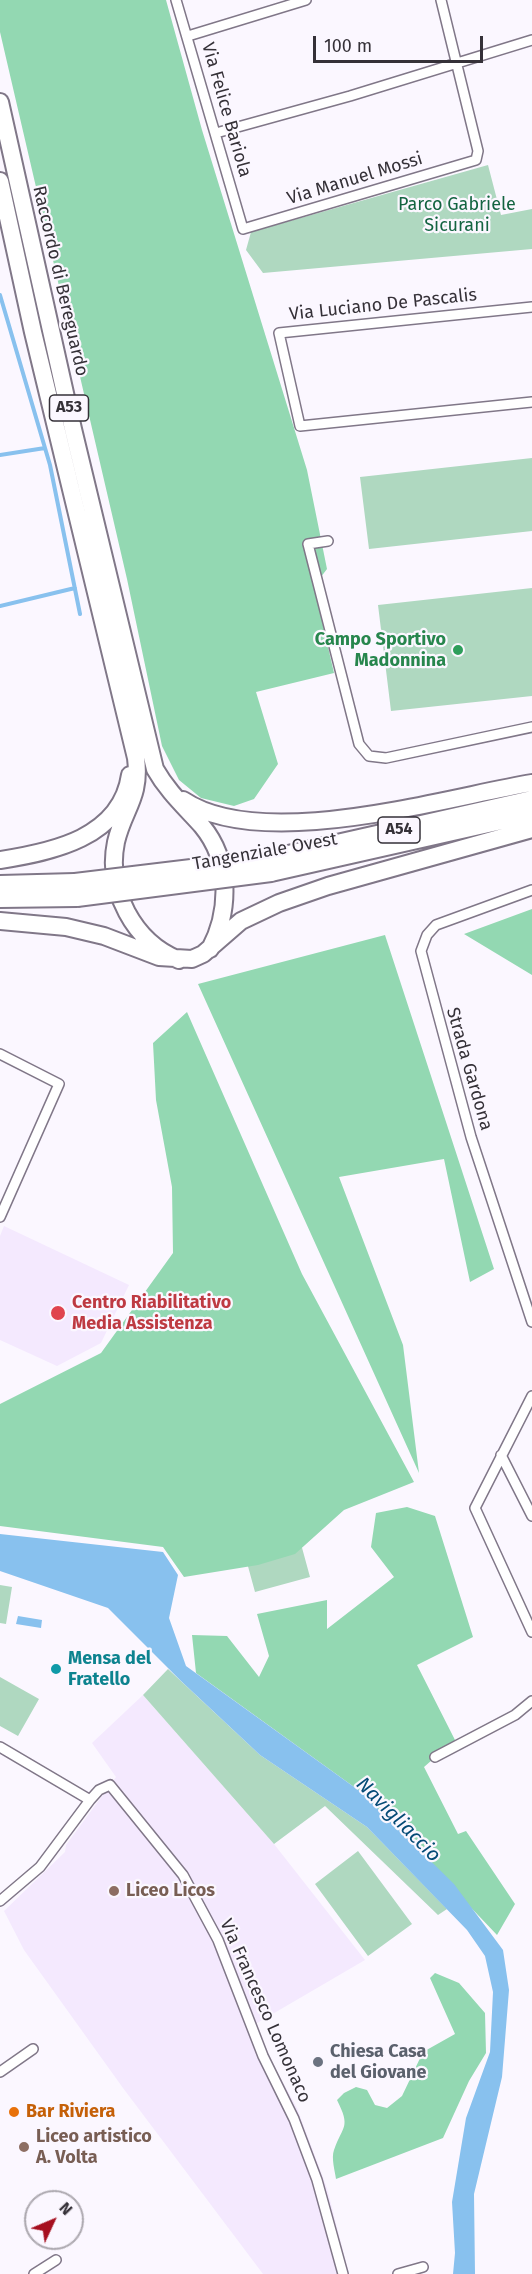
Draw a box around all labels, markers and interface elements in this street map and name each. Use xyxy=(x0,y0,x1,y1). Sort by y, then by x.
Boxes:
scale bar xyxy=(316,24,486,62)
text: 100 m xyxy=(324,35,372,57)
street label: Via Felice Bariola xyxy=(196,40,256,180)
street label: Via Manuel Mossi xyxy=(285,148,425,210)
street label: Raccordo di Bereguardo xyxy=(28,184,92,378)
park label: Parco Gabriele Sicurani xyxy=(398,194,516,236)
street label: Via Luciano De Pascalis xyxy=(288,284,478,326)
road number: A53 xyxy=(50,395,88,421)
place label: Campo Sportivo Madonnina xyxy=(315,629,446,672)
marker: Campo Sportivo Madonnina xyxy=(451,643,465,657)
road number: A54 xyxy=(378,817,420,843)
street label: Tangenziale Ovest xyxy=(191,829,339,875)
street label: Strada Gardona xyxy=(441,1005,497,1133)
place label: Centro Riabilitativo Media Assistenza xyxy=(72,1292,231,1334)
marker: Centro Riabilitativo Media Assistenza xyxy=(49,1304,67,1322)
place label: Mensa del Fratello xyxy=(68,1648,151,1690)
marker: Mensa del Fratello xyxy=(49,1662,63,1676)
water label: Navigliaccio xyxy=(351,1773,445,1867)
place label: Liceo Licos xyxy=(126,1880,215,1902)
marker: Liceo Licos xyxy=(107,1884,121,1898)
street label: Via Francesco Lomonaco xyxy=(215,1916,315,2106)
place label: Chiesa Casa del Giovane xyxy=(330,2041,426,2084)
marker: Chiesa Casa del Giovane xyxy=(311,2055,325,2069)
place label: Bar Riviera xyxy=(26,2101,115,2123)
marker: Bar Riviera xyxy=(7,2105,21,2119)
place label: Liceo artistico A. Volta xyxy=(36,2126,152,2168)
marker: Liceo artistico A. Volta xyxy=(17,2140,31,2154)
north arrow xyxy=(24,2190,84,2250)
text: N xyxy=(55,2198,76,2219)

